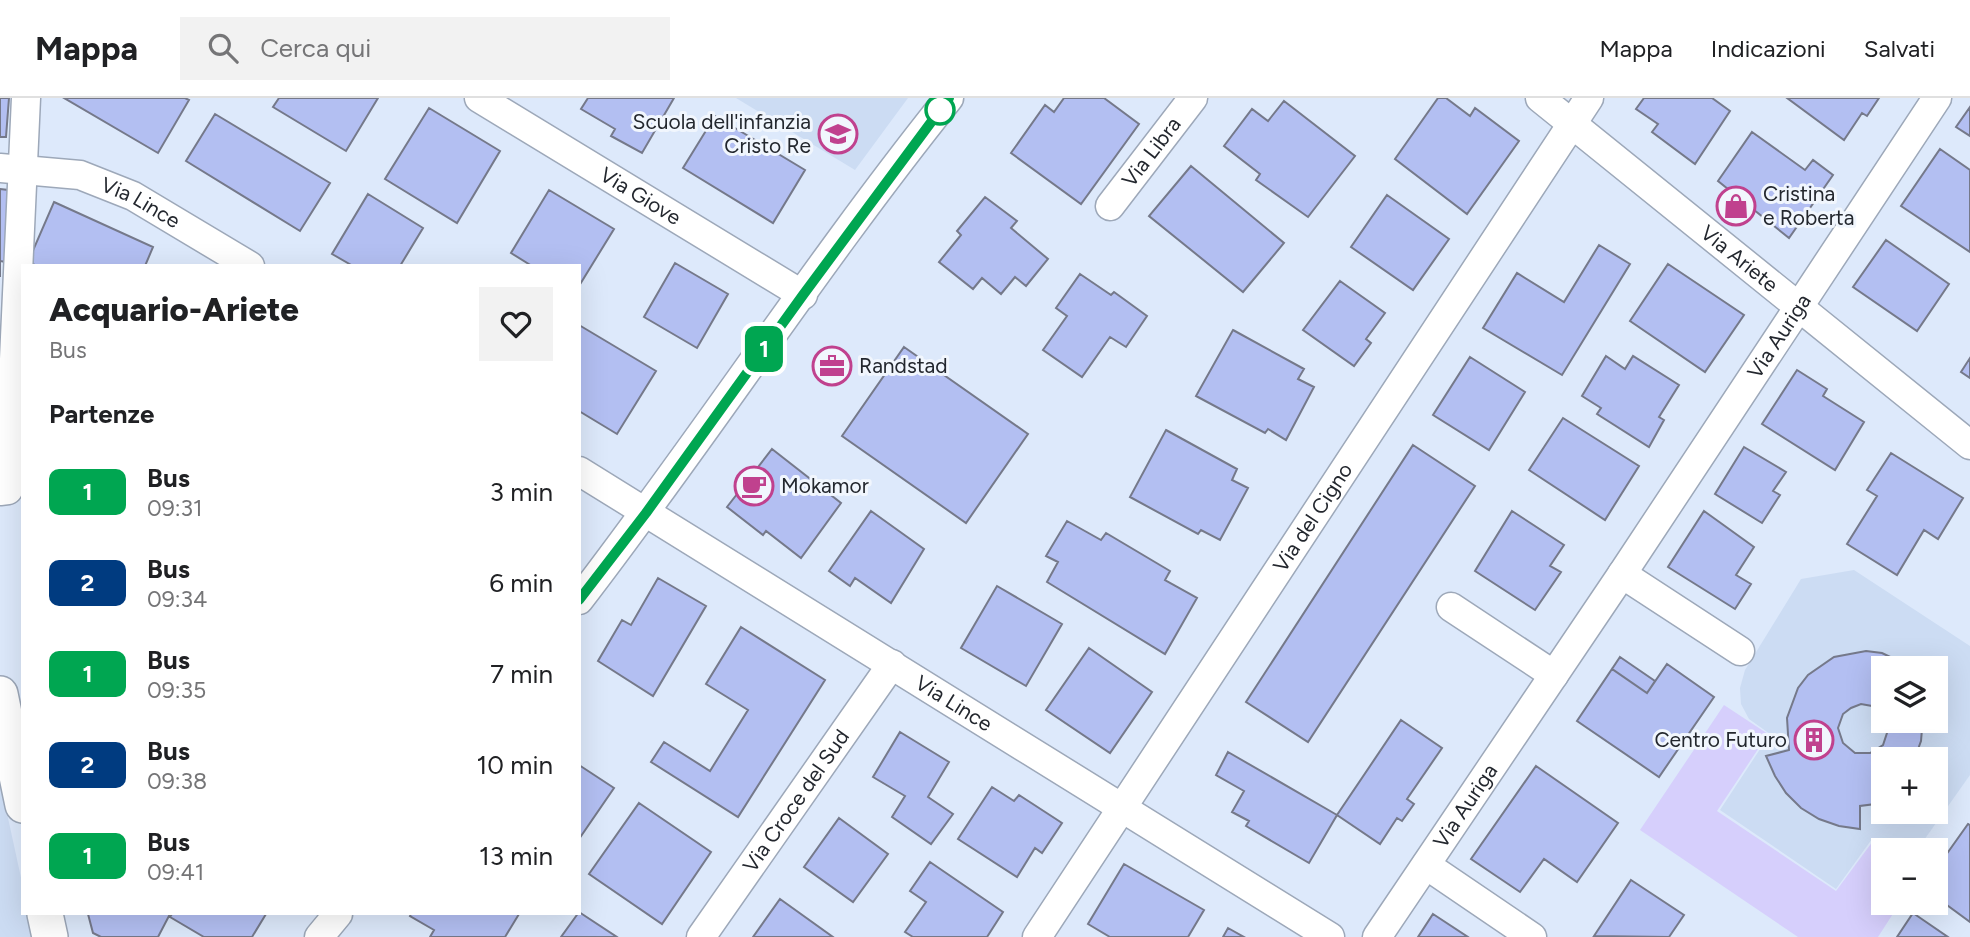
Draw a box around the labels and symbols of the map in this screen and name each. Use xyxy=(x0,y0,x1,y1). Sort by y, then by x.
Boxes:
unlabelled marker xyxy=(925,95,955,125)
place label: Scuola dell'infanzia Cristo Re xyxy=(633,109,811,158)
street label: Via Libra xyxy=(1116,112,1186,192)
school or university icon: Scuola dell'infanzia Cristo Re xyxy=(817,113,859,155)
street label: Via Giove xyxy=(596,162,686,230)
street label: Via Lince xyxy=(98,172,185,233)
place label: Cristina e Roberta xyxy=(1763,181,1854,230)
shop icon: Cristina e Roberta xyxy=(1715,185,1757,227)
street label: Via Ariete xyxy=(1696,220,1783,297)
street label: Via Auriga xyxy=(1742,289,1816,383)
line badge: 1 xyxy=(741,326,787,372)
office icon: Randstad xyxy=(811,345,853,387)
place label: Randstad xyxy=(859,353,948,378)
street label: Via del Cigno xyxy=(1268,458,1357,577)
cafe icon: Mokamor xyxy=(733,465,775,507)
place label: Mokamor xyxy=(781,473,869,498)
street label: Via Lince xyxy=(911,670,997,736)
building icon: Centro Futuro xyxy=(1793,719,1835,761)
street label: Via Croce del Sud xyxy=(737,725,854,877)
place label: Centro Futuro xyxy=(1654,727,1787,752)
street label: Via Auriga xyxy=(1428,759,1502,853)

